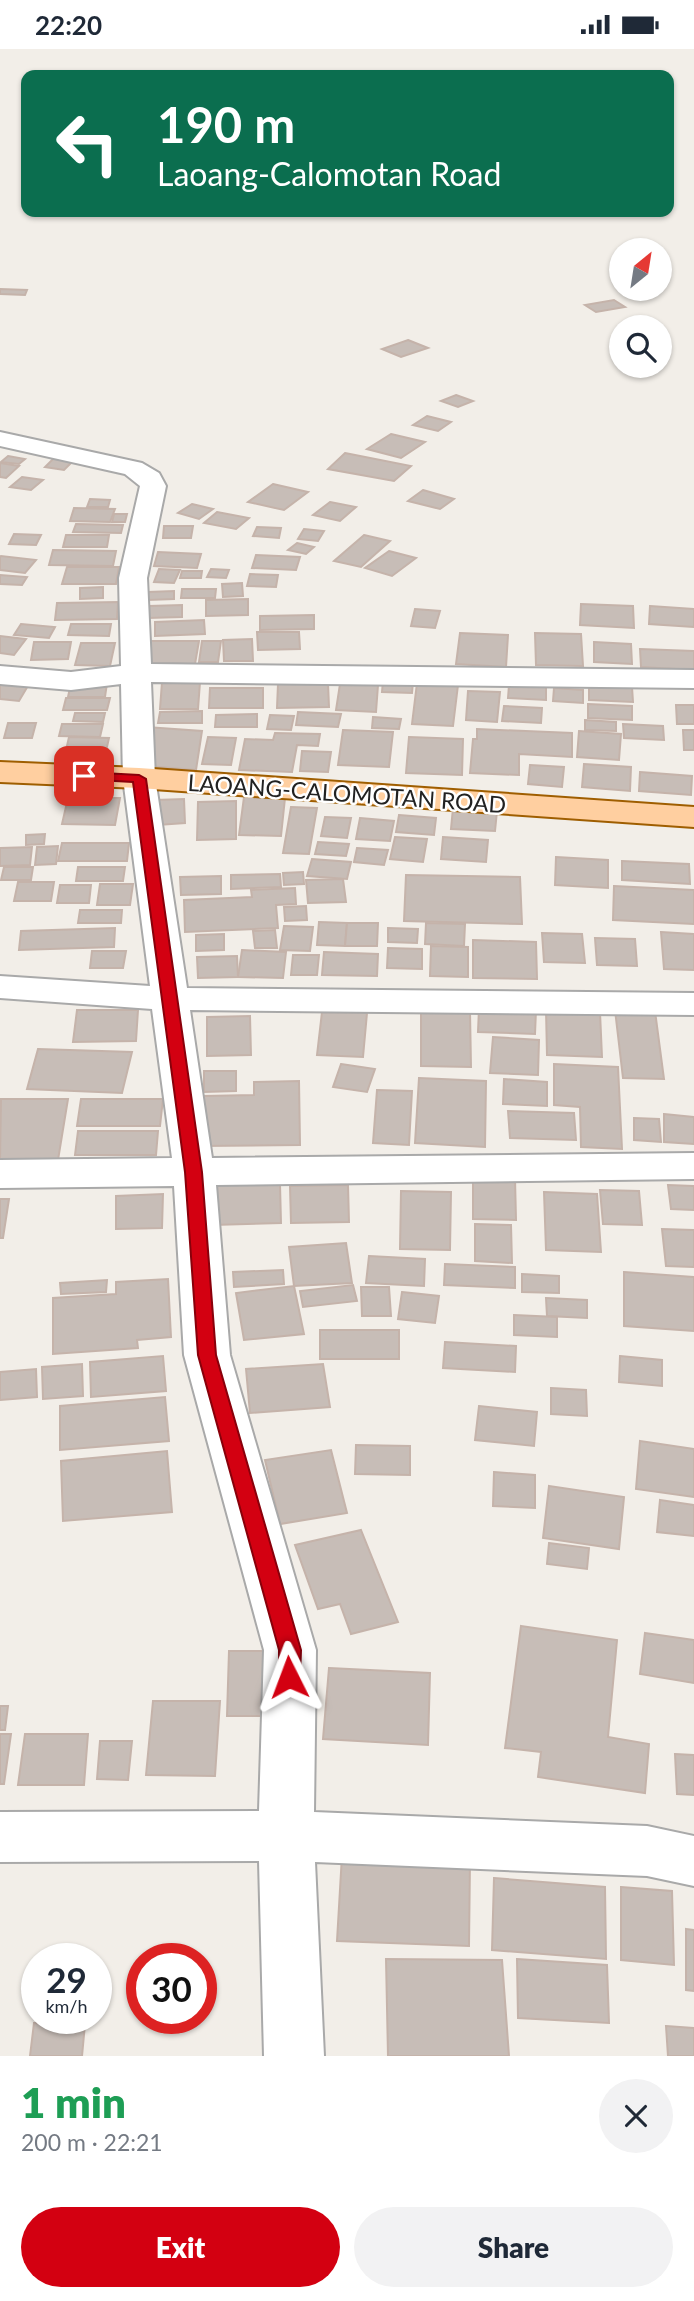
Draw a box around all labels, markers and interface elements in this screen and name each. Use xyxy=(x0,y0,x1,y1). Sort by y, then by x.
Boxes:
text: 22:20 xyxy=(35,9,102,41)
text: 190 m xyxy=(157,95,295,153)
icon: left xyxy=(42,98,133,189)
text: Laoang-Calomotan Road xyxy=(157,154,501,193)
north arrow xyxy=(609,238,672,301)
map controls xyxy=(609,238,672,378)
button: search xyxy=(609,315,672,378)
pin xyxy=(54,746,114,806)
icon: arrive xyxy=(65,757,103,795)
street label: LAOANG-CALOMOTAN ROAD xyxy=(187,768,507,818)
position arrow xyxy=(252,1640,326,1714)
speed limit sign: 30 xyxy=(126,1943,217,2034)
text: 29 xyxy=(46,1958,87,2000)
text: km/h xyxy=(45,1995,88,2017)
text: 1 min xyxy=(21,2077,126,2127)
button: close xyxy=(599,2079,673,2153)
text: 200 m · 22:21 xyxy=(21,2128,163,2156)
button: Exit xyxy=(21,2207,340,2287)
button: Share xyxy=(354,2207,673,2287)

